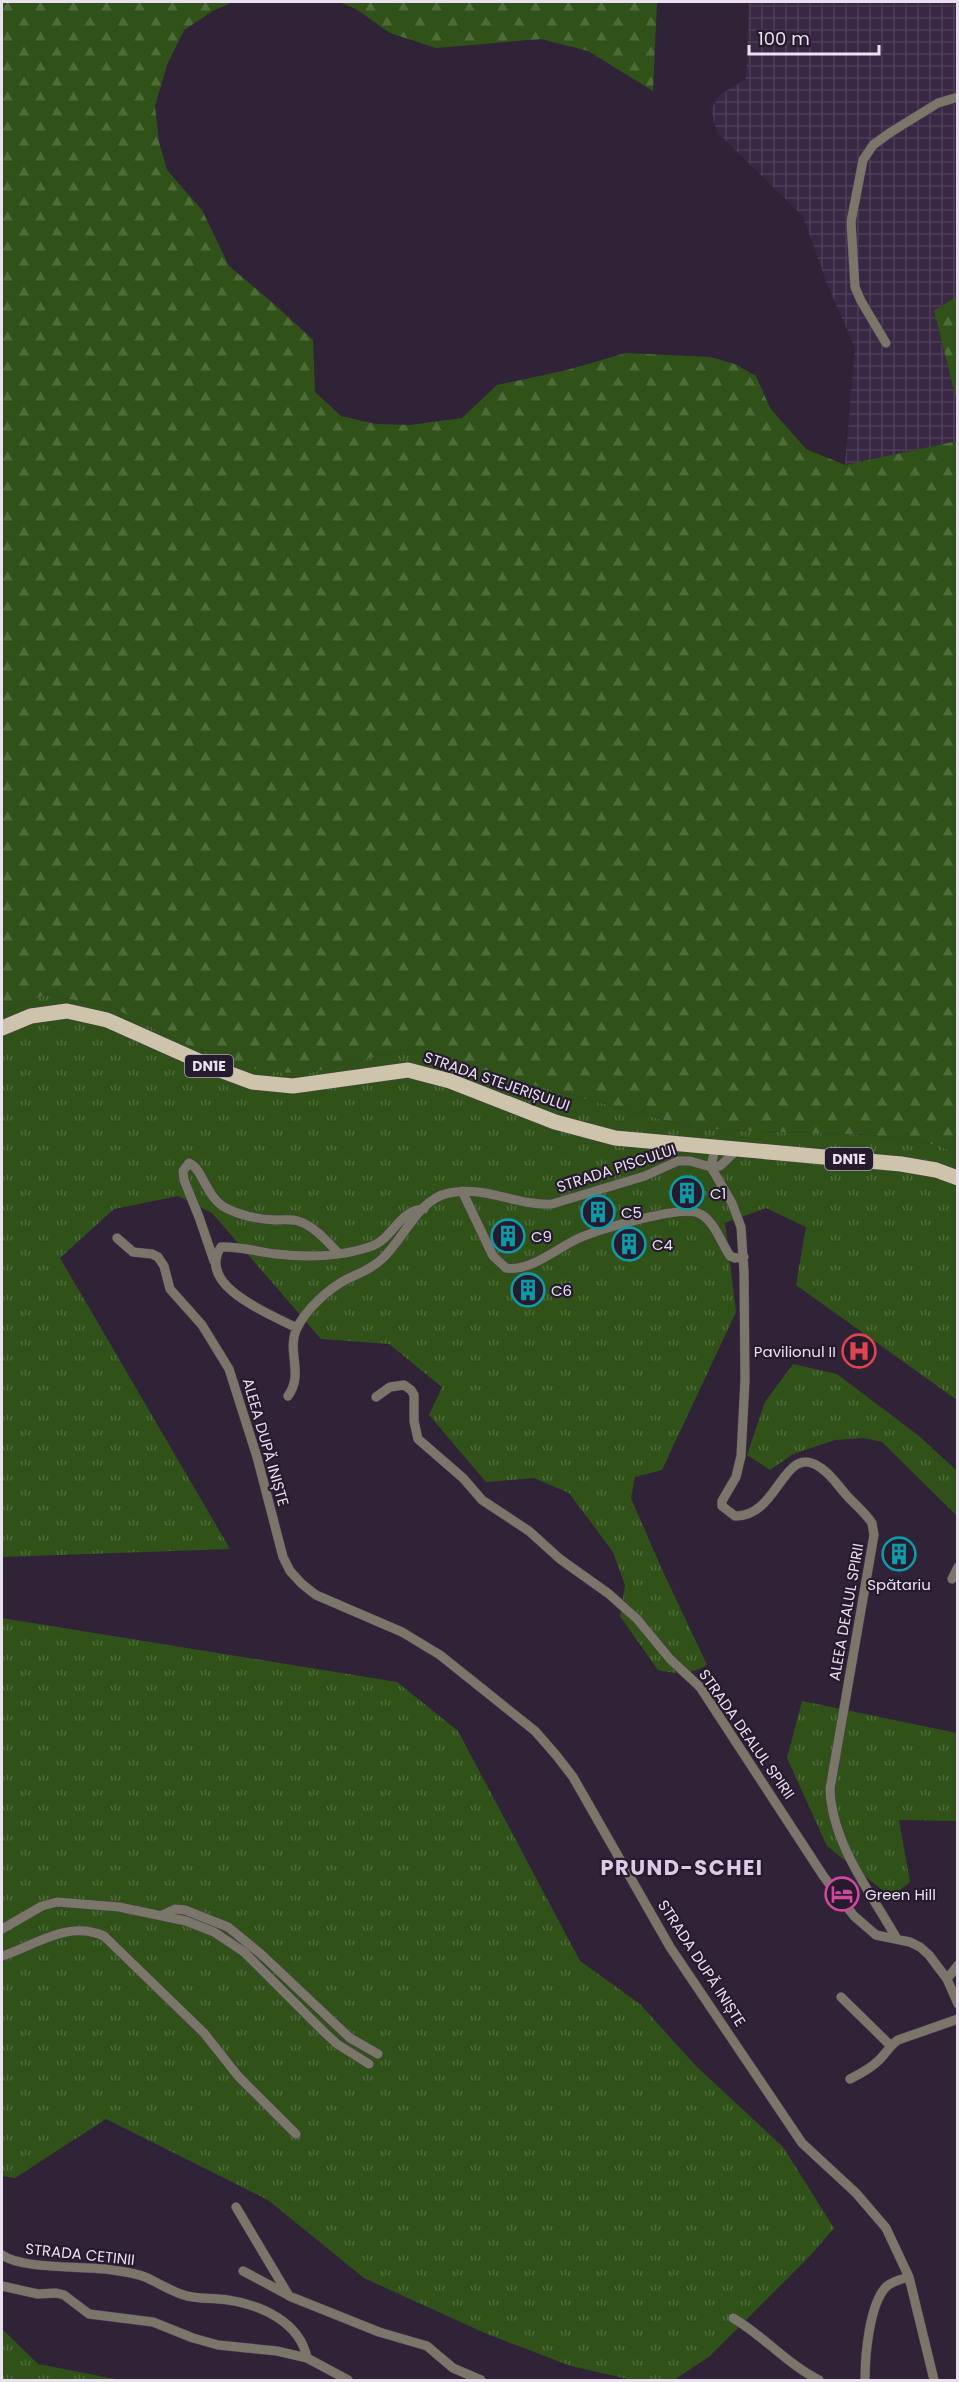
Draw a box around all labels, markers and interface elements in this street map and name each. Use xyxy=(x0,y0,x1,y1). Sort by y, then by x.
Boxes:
scale bar xyxy=(749,18,880,56)
text: 100 m xyxy=(758,26,810,51)
street label: STRADA STEJERIȘULUI xyxy=(421,1046,573,1116)
road number: DN1E xyxy=(185,1055,233,1077)
street label: STRADA PISCULUI xyxy=(554,1139,678,1197)
road number: DN1E xyxy=(825,1148,873,1170)
building icon: C1 xyxy=(669,1175,705,1211)
place label: C1 xyxy=(710,1183,726,1204)
building icon: C5 xyxy=(580,1194,616,1230)
place label: C5 xyxy=(621,1202,642,1223)
building icon: C9 xyxy=(490,1218,526,1254)
place label: C9 xyxy=(531,1226,552,1247)
building icon: C4 xyxy=(611,1226,647,1262)
place label: C4 xyxy=(652,1234,673,1255)
building icon: C6 xyxy=(510,1272,546,1308)
place label: C6 xyxy=(551,1280,572,1301)
hospital icon: Pavilionul II xyxy=(841,1333,877,1369)
place label: Pavilionul II xyxy=(754,1341,836,1362)
street label: ALEEA DUPĂ INIȘTE xyxy=(238,1376,294,1508)
building icon: Spătariu xyxy=(881,1536,917,1572)
street label: ALEEA DEALUL SPIRII xyxy=(824,1542,868,1682)
place label: Spătariu xyxy=(867,1574,931,1595)
street label: STRADA DEALUL SPIRII xyxy=(694,1665,800,1803)
district label: PRUND-SCHEI xyxy=(600,1853,764,1882)
hotel icon: Green Hill xyxy=(824,1876,860,1912)
place label: Green Hill xyxy=(865,1884,936,1905)
street label: STRADA DUPĂ INIȘTE xyxy=(653,1896,751,2030)
street label: STRADA CETINII xyxy=(24,2238,136,2270)

